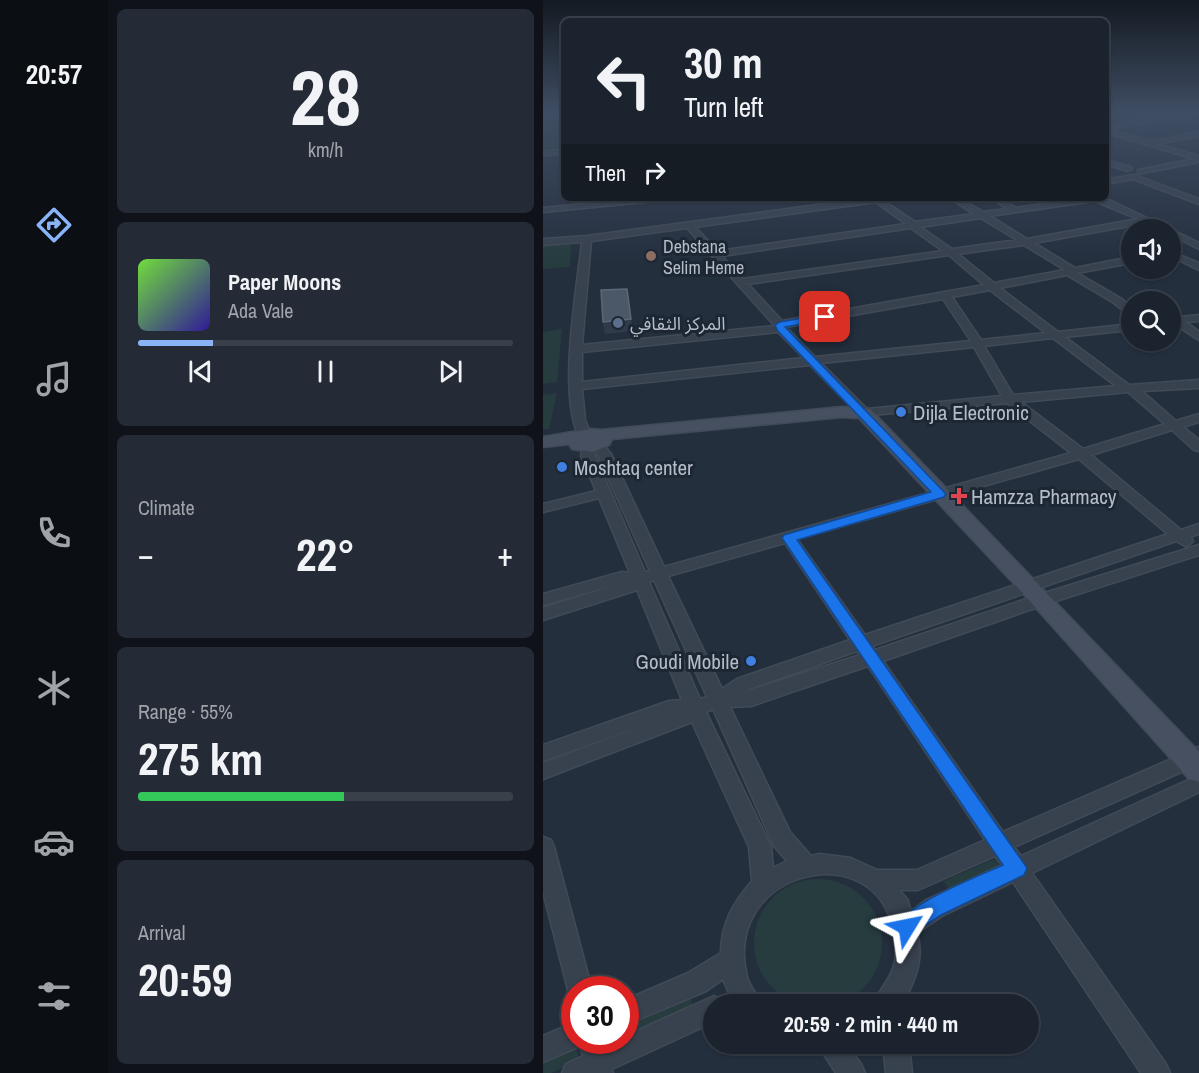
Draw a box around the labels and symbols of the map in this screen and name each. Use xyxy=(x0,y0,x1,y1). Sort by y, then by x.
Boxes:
place label: Debstana Selim Heme xyxy=(663,234,744,280)
marker: Debstana Selim Heme xyxy=(644,249,658,263)
pin xyxy=(799,291,850,342)
place label: المركز الثقافي xyxy=(630,311,726,337)
marker: المركز الثقافي xyxy=(611,316,625,330)
place label: Dijla Electronic xyxy=(913,398,1029,427)
marker: Dijla Electronic xyxy=(894,405,908,419)
place label: Moshtaq center xyxy=(574,453,693,482)
marker: Moshtaq center xyxy=(555,460,569,474)
place label: Hamzza Pharmacy xyxy=(971,482,1117,511)
marker: Hamzza Pharmacy xyxy=(952,489,966,503)
place label: Goudi Mobile xyxy=(636,647,739,676)
marker: Goudi Mobile xyxy=(744,654,758,668)
position arrow xyxy=(875,895,939,959)
speed limit sign: 30 xyxy=(561,976,639,1054)

